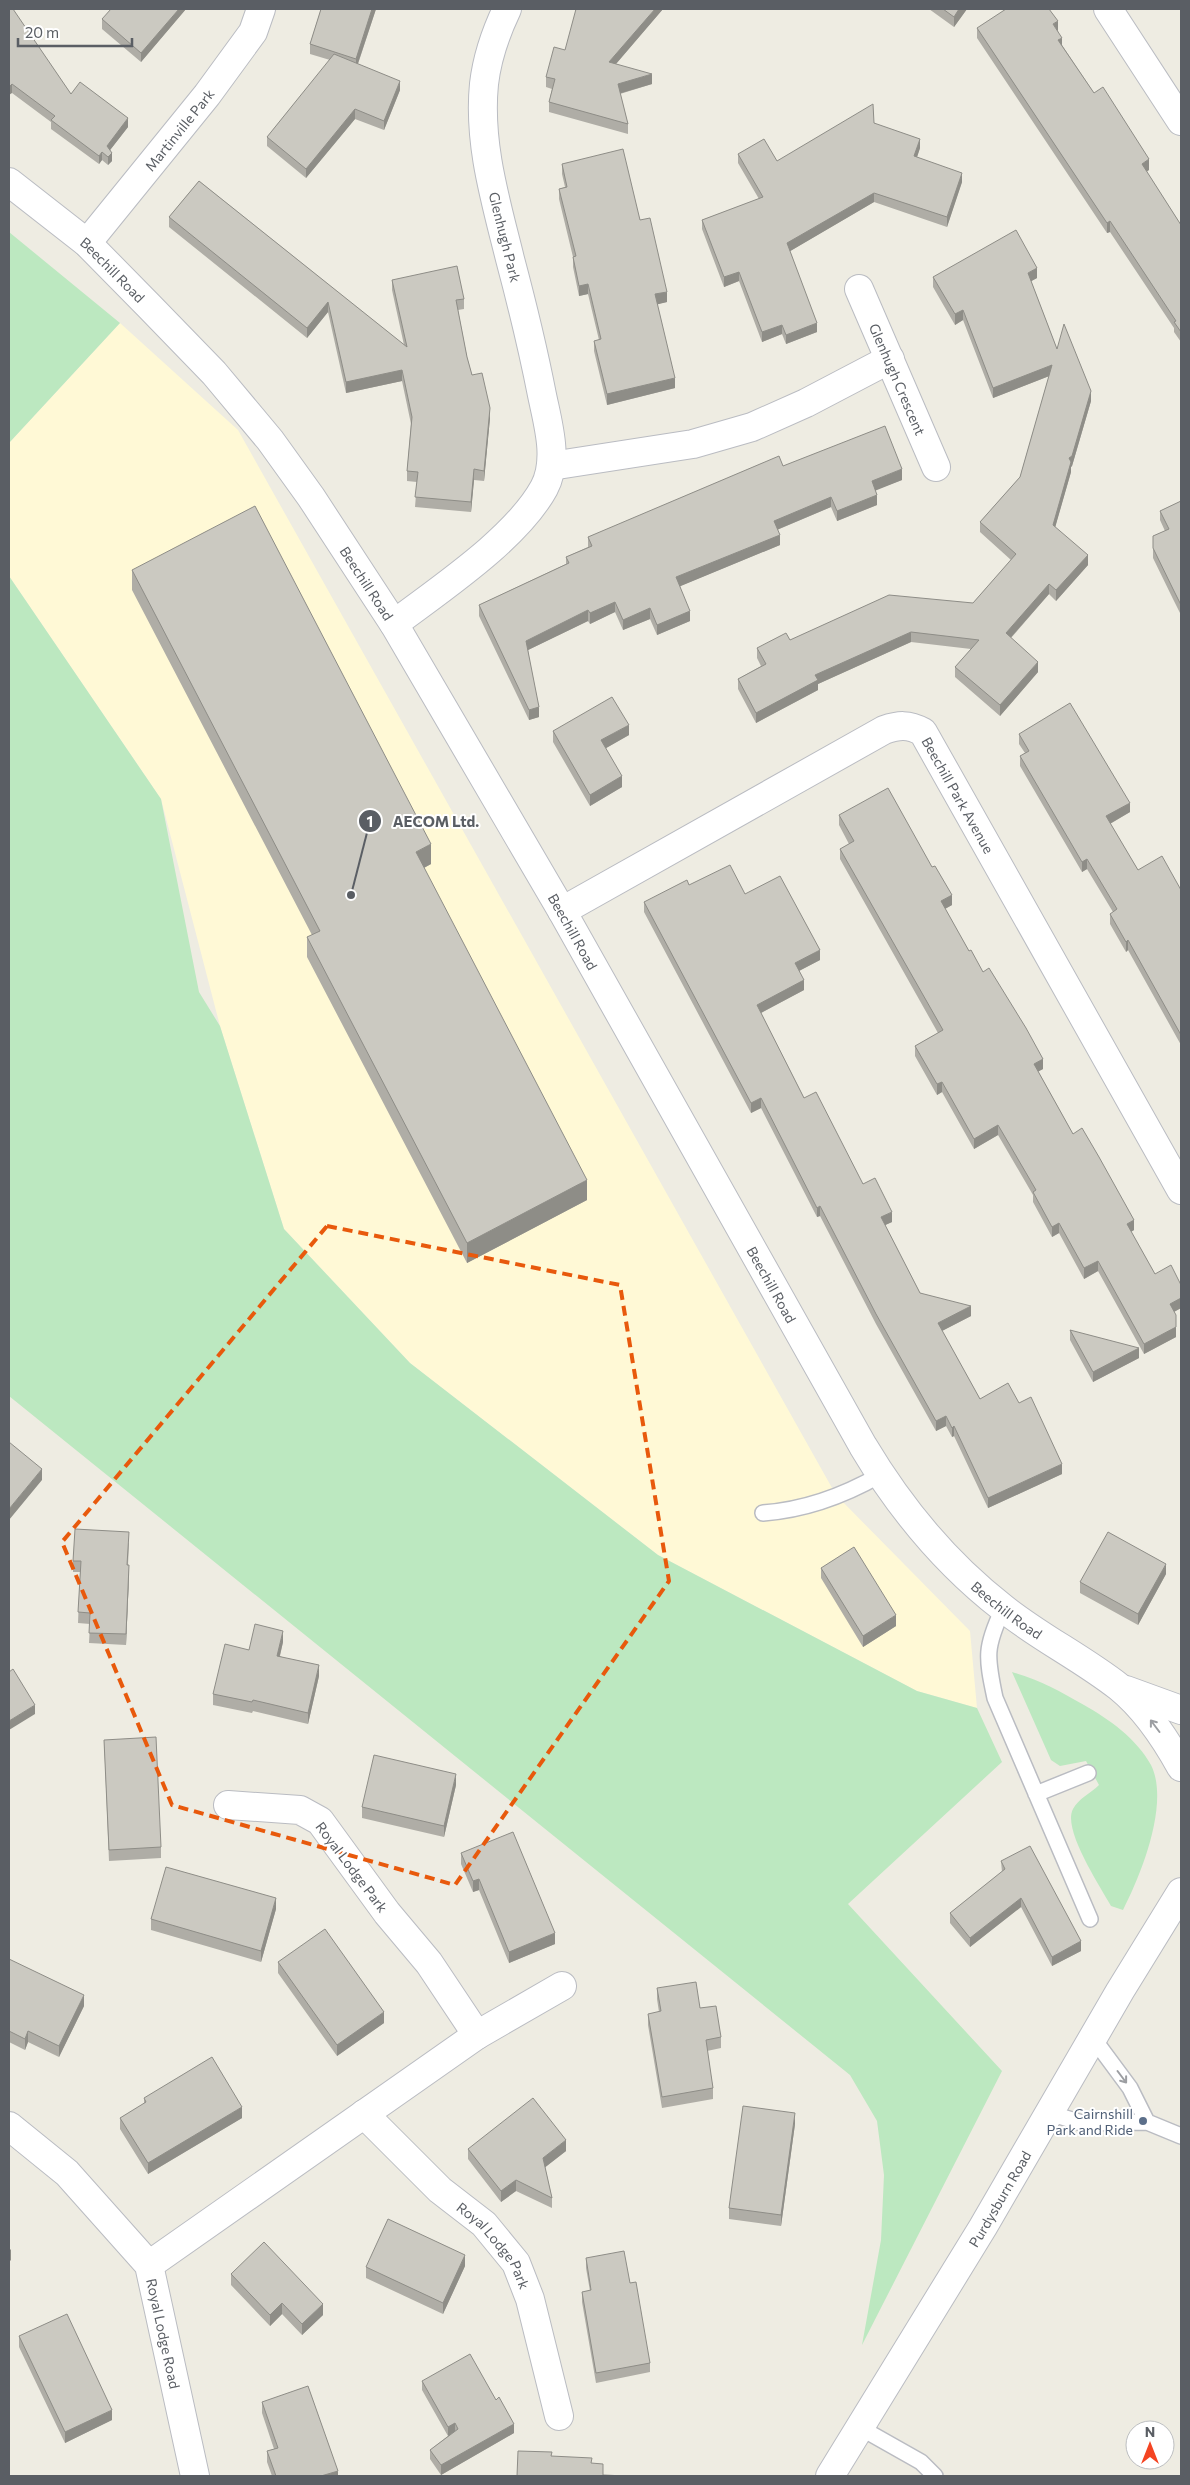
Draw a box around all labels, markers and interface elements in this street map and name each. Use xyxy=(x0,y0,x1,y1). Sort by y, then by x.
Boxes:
scale bar xyxy=(18,15,131,47)
text: 20 m xyxy=(25,23,59,41)
street label: Martinville Park xyxy=(141,85,218,174)
street label: Glenhugh Park xyxy=(486,190,525,284)
street label: Beechill Road xyxy=(77,233,149,306)
street label: Glenhugh Crescent xyxy=(866,320,930,438)
street label: Beechill Road xyxy=(337,543,398,623)
street label: Beechill Park Avenue xyxy=(919,734,998,856)
callout: AECOM Ltd. xyxy=(357,806,489,836)
text: 1 xyxy=(367,812,373,830)
text: AECOM Ltd. xyxy=(393,812,479,830)
street label: Beechill Road xyxy=(545,890,602,973)
street label: Beechill Road xyxy=(744,1243,800,1326)
street label: Beechill Road xyxy=(968,1577,1046,1642)
one-way arrow xyxy=(1150,1719,1160,1733)
street label: Royal Lodge Park xyxy=(312,1818,392,1916)
one-way arrow xyxy=(1117,2070,1128,2083)
place label: Cairnshill Park and Ride xyxy=(1046,2105,1133,2138)
marker: Cairnshill Park and Ride xyxy=(1137,2115,1149,2127)
street label: Purdysburn Road xyxy=(964,2147,1034,2250)
street label: Royal Lodge Park xyxy=(454,2198,534,2292)
street label: Royal Lodge Road xyxy=(144,2277,184,2390)
north arrow xyxy=(1125,2420,1175,2470)
text: N xyxy=(1145,2423,1155,2440)

